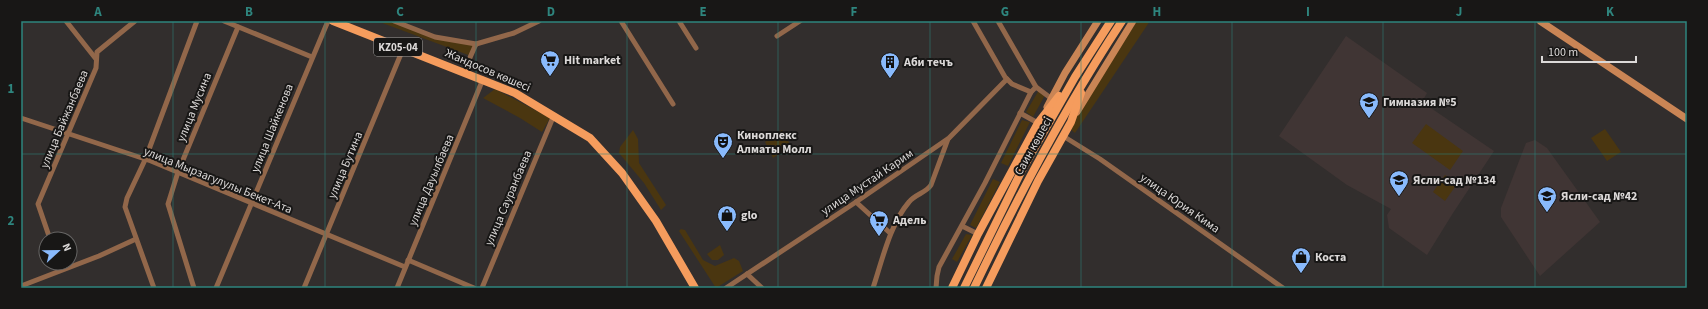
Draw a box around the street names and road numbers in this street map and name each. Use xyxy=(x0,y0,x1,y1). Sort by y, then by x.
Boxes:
road number: KZ05-04 xyxy=(374,38,422,56)
street label: Жандосов көшесі xyxy=(442,45,533,96)
street label: улица Байжанбаева xyxy=(36,67,93,171)
street label: улица Мусина xyxy=(173,70,216,144)
street label: улица Шайкенова xyxy=(247,81,298,175)
street label: Саин көшесі xyxy=(1010,114,1057,179)
street label: улица Бутина xyxy=(324,129,367,201)
street label: улица Дауылбаева xyxy=(404,132,458,229)
street label: улица Мырзагулулы Бекет-Ата xyxy=(141,143,295,218)
street label: улица Мустай Карим xyxy=(818,145,917,220)
street label: улица Сауранбаева xyxy=(481,148,536,249)
street label: улица Юрия Кима xyxy=(1136,169,1223,237)

